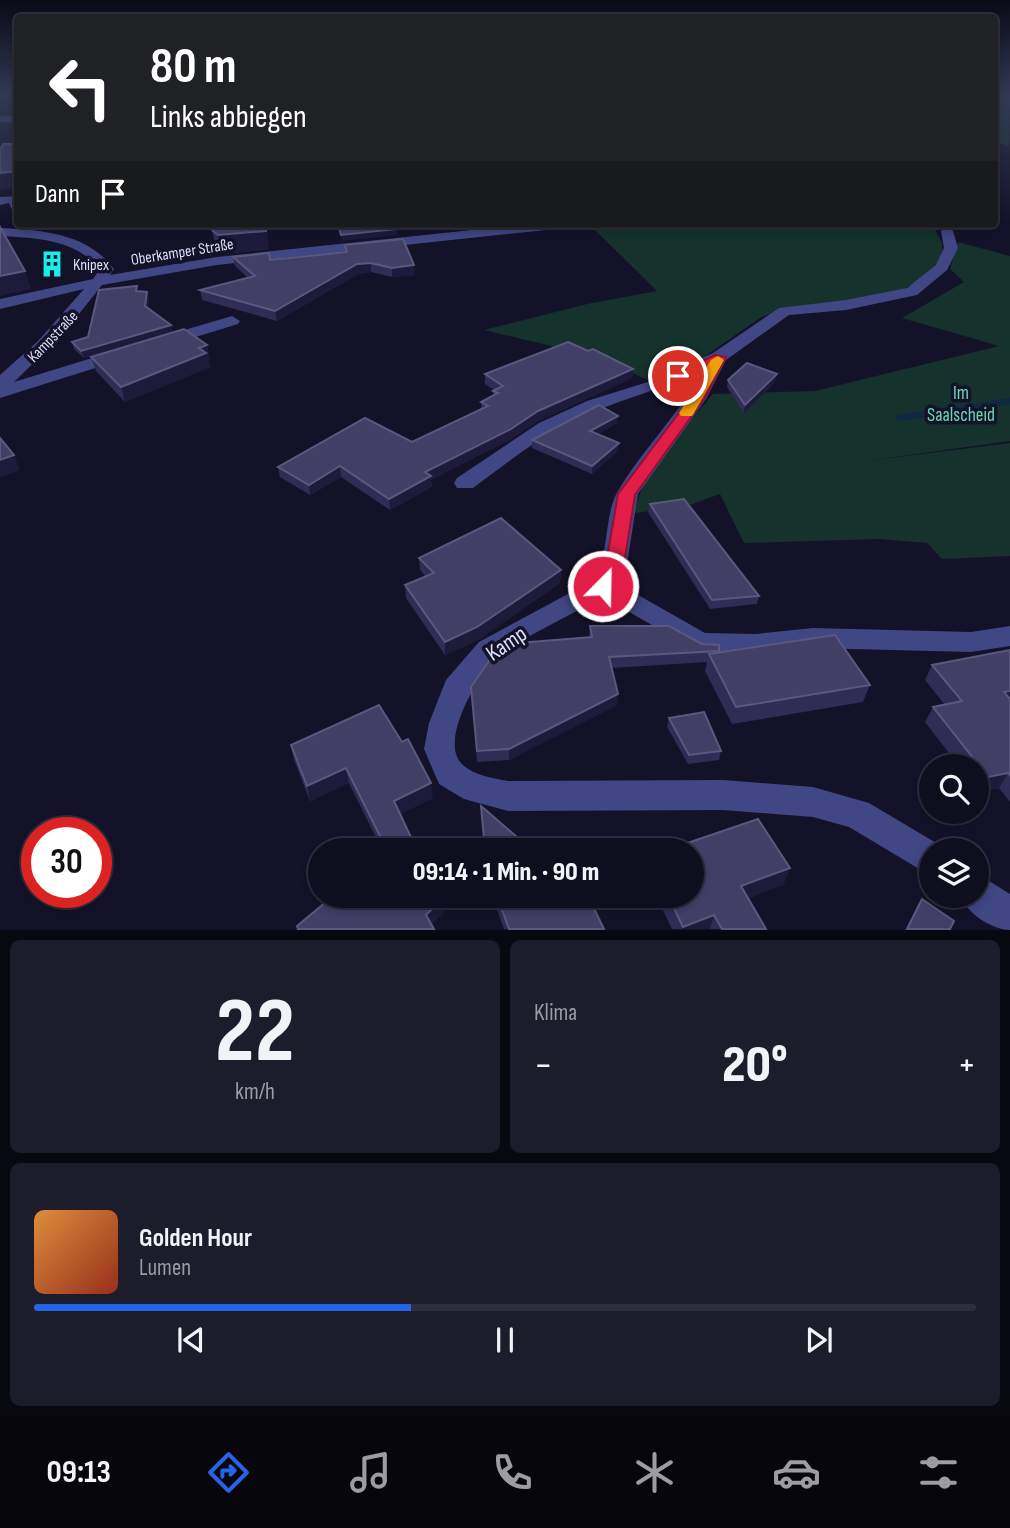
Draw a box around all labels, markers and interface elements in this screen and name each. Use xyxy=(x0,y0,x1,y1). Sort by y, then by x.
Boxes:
text: 80 m xyxy=(150,38,237,97)
icon: left xyxy=(35,42,126,133)
text: Links abbiegen xyxy=(150,98,307,137)
icon: arrive xyxy=(94,175,132,213)
text: Dann xyxy=(35,179,80,210)
street label: Oberkamper Straße xyxy=(130,235,235,270)
building icon: Knipex xyxy=(37,249,67,279)
place label: Knipex xyxy=(73,256,109,275)
street label: Kampstraße xyxy=(24,307,82,367)
pin xyxy=(648,346,708,406)
icon: arrive xyxy=(659,357,697,395)
park label: Im Saalscheid xyxy=(927,382,995,427)
position arrow xyxy=(566,549,640,623)
street label: Kamp xyxy=(481,620,532,668)
map controls xyxy=(919,754,989,908)
button: search xyxy=(919,754,989,824)
speed limit sign: 30 xyxy=(21,817,112,908)
button: layers xyxy=(919,838,989,908)
text: 09:14 · 1 Min. · 90 m xyxy=(413,857,599,888)
text: 22 xyxy=(215,978,295,1087)
text: Klima xyxy=(534,999,577,1027)
text: 20° xyxy=(722,1034,788,1097)
text: − xyxy=(534,1043,553,1088)
text: + xyxy=(957,1043,976,1088)
text: km/h xyxy=(235,1078,275,1106)
text: Golden Hour xyxy=(139,1223,252,1254)
text: Lumen xyxy=(139,1254,191,1282)
icon: previous xyxy=(172,1321,210,1359)
icon: pause xyxy=(486,1321,524,1359)
icon: next xyxy=(800,1321,838,1359)
icon: directions xyxy=(204,1448,253,1497)
icon: music xyxy=(346,1448,395,1497)
icon: phone xyxy=(488,1448,537,1497)
icon: climate xyxy=(630,1448,679,1497)
icon: car xyxy=(772,1448,821,1497)
icon: filters xyxy=(914,1448,963,1497)
text: 09:13 xyxy=(47,1453,111,1492)

